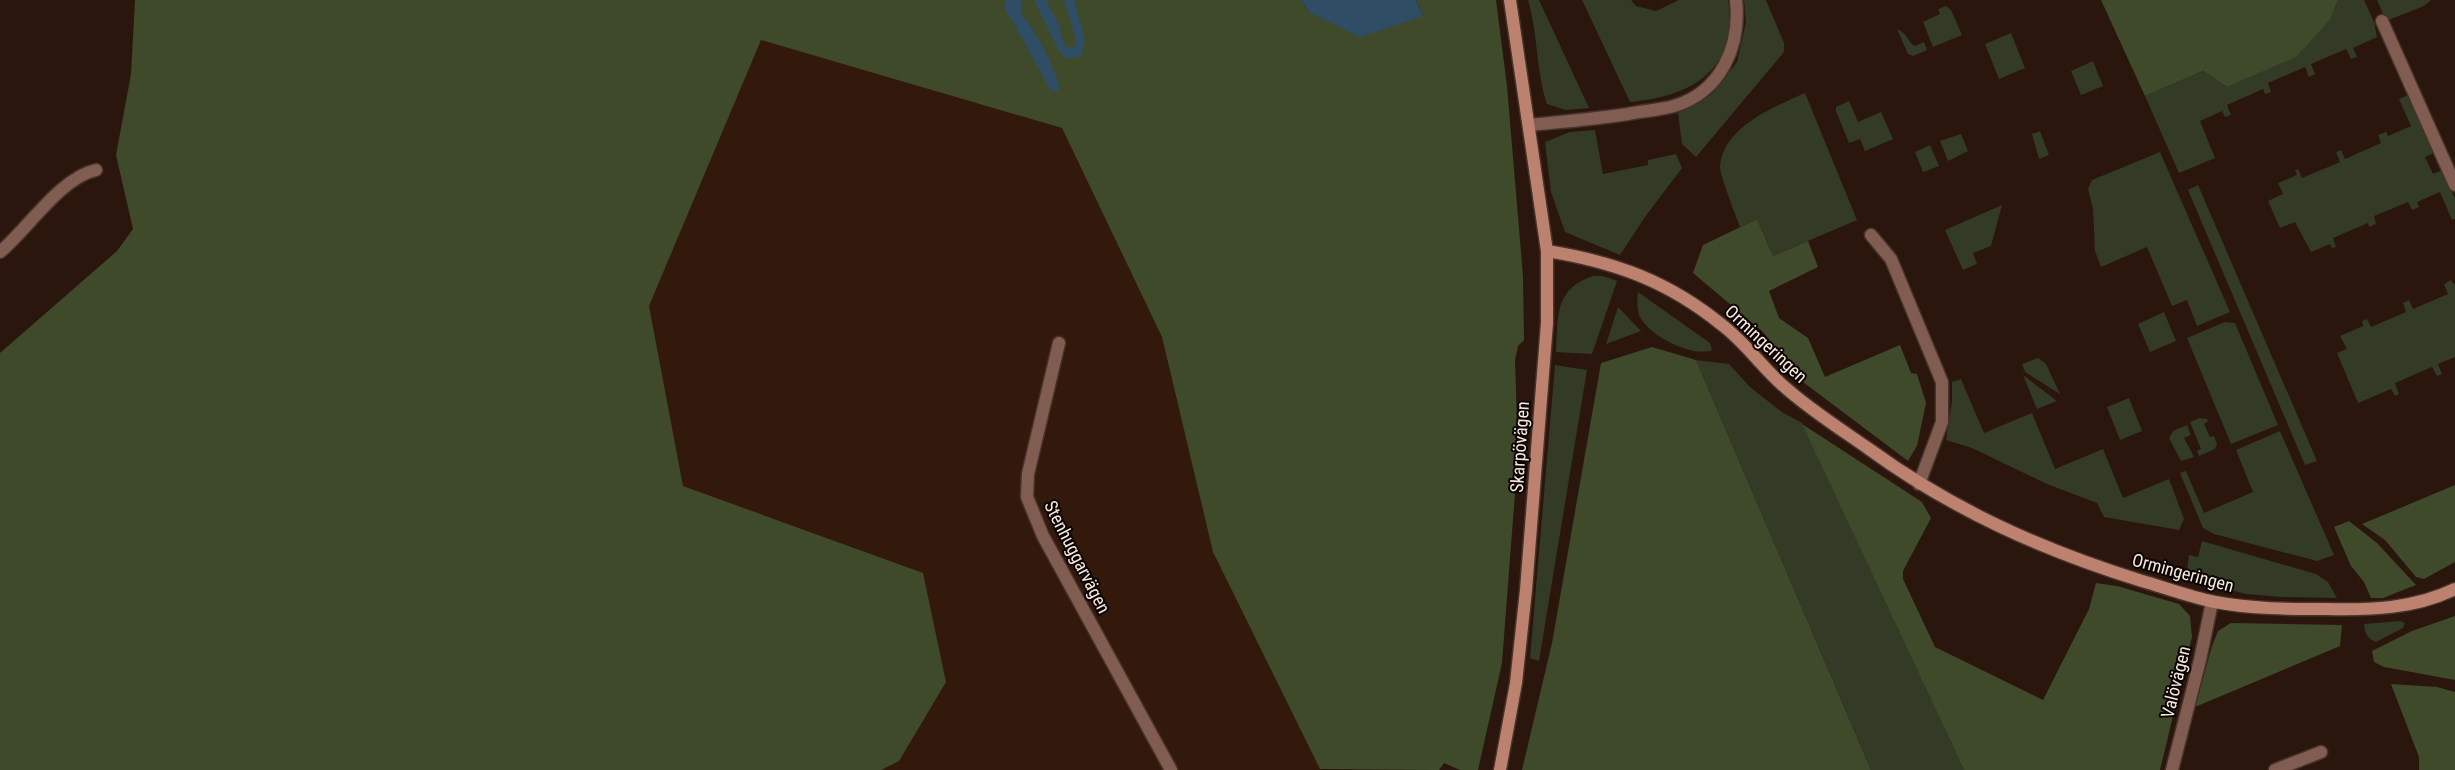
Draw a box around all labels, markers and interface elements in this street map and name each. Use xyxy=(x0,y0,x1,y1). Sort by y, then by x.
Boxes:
street label: Ormingeringen xyxy=(1721,300,1812,387)
street label: Skarpövägen xyxy=(1506,401,1533,493)
street label: Stenhuggarvägen xyxy=(1040,497,1115,617)
street label: Ormingeringen xyxy=(2130,549,2236,596)
street label: Valövägen xyxy=(2156,644,2195,720)

